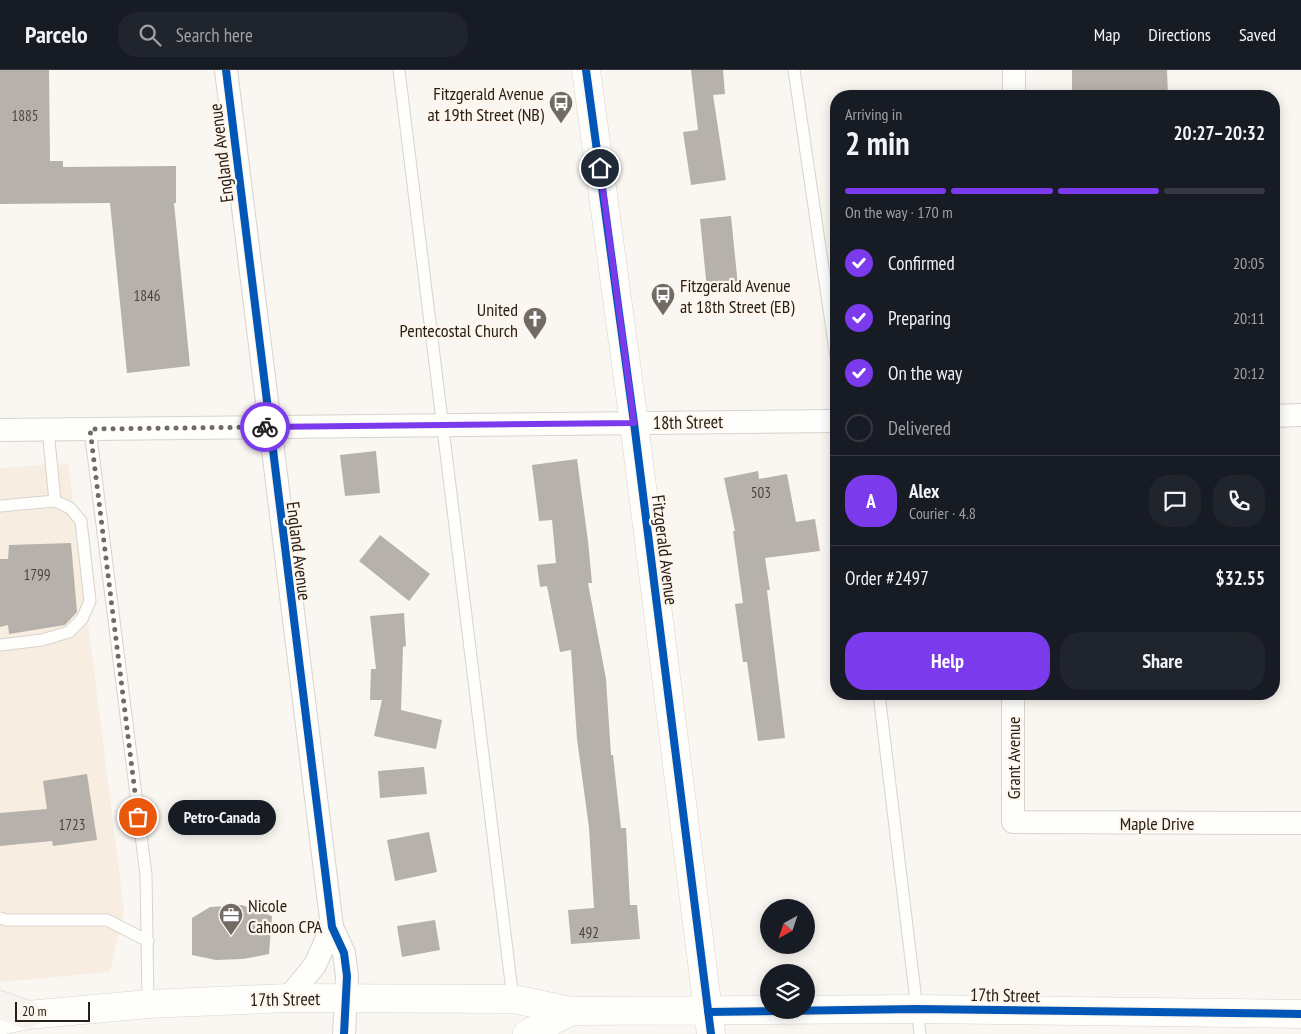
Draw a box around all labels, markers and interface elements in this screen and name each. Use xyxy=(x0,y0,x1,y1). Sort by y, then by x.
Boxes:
search box xyxy=(118,12,468,57)
text: Parcelo xyxy=(25,19,88,50)
icon: search xyxy=(136,21,164,49)
text: Search here xyxy=(176,23,253,47)
text: Map xyxy=(1094,23,1120,46)
text: Directions xyxy=(1148,23,1211,46)
text: Saved xyxy=(1239,23,1276,46)
place label: Fitzgerald Avenue at 19th Street (NB) xyxy=(428,82,545,126)
bus stop icon: Fitzgerald Avenue at 19th Street (NB) xyxy=(548,90,574,124)
street label: England Avenue xyxy=(204,102,238,204)
text: Arriving in xyxy=(845,104,902,124)
house number: 1885 xyxy=(11,106,39,125)
text: 20:27–20:32 xyxy=(1173,121,1265,145)
text: 2 min xyxy=(845,122,910,164)
pin xyxy=(579,147,621,189)
icon: home xyxy=(586,154,614,182)
text: On the way · 170 m xyxy=(845,202,953,222)
icon: check xyxy=(845,249,873,277)
text: Confirmed xyxy=(888,251,955,275)
text: 20:05 xyxy=(1233,253,1265,273)
place label: Fitzgerald Avenue at 18th Street (EB) xyxy=(680,274,795,318)
bus stop icon: Fitzgerald Avenue at 18th Street (EB) xyxy=(650,282,676,316)
house number: 1846 xyxy=(133,286,161,305)
place label: United Pentecostal Church xyxy=(400,298,518,342)
icon: check xyxy=(845,304,873,332)
church icon: United Pentecostal Church xyxy=(522,306,548,340)
text: Preparing xyxy=(888,306,951,330)
text: 20:11 xyxy=(1233,308,1265,328)
icon: check xyxy=(845,359,873,387)
text: On the way xyxy=(888,361,962,385)
text: 20:12 xyxy=(1233,363,1265,383)
courier xyxy=(240,402,290,452)
street label: 18th Street xyxy=(653,410,723,434)
icon: bike xyxy=(251,413,279,441)
text: Delivered xyxy=(888,416,951,440)
button: chat xyxy=(1149,475,1201,527)
button: phone xyxy=(1213,475,1265,527)
text: Alex xyxy=(909,479,939,503)
house number: 503 xyxy=(751,483,771,502)
text: A xyxy=(866,489,876,513)
street label: Fitzgerald Avenue xyxy=(647,494,683,606)
street label: England Avenue xyxy=(282,500,316,602)
text: Courier · 4.8 xyxy=(909,503,976,523)
house number: 1799 xyxy=(23,565,51,584)
text: Order #2497 xyxy=(845,566,929,590)
text: $32.55 xyxy=(1216,566,1265,590)
button: Help xyxy=(845,632,1050,690)
button: Share xyxy=(1060,632,1265,690)
street label: Grant Avenue xyxy=(1002,717,1025,799)
pin xyxy=(117,796,159,838)
callout: Petro-Canada xyxy=(168,800,276,834)
icon: bag xyxy=(124,803,152,831)
text: Petro-Canada xyxy=(184,807,260,827)
street label: Maple Drive xyxy=(1120,812,1194,835)
house number: 1723 xyxy=(58,815,86,834)
place label: Nicole Cahoon CPA xyxy=(248,894,323,938)
north arrow xyxy=(760,899,815,954)
map controls xyxy=(760,899,815,1019)
office icon: Nicole Cahoon CPA xyxy=(218,902,244,936)
house number: 492 xyxy=(579,923,599,942)
button: layers xyxy=(760,964,815,1019)
street label: 17th Street xyxy=(970,983,1040,1007)
street label: 17th Street xyxy=(250,987,320,1011)
scale bar xyxy=(15,999,90,1022)
text: 20 m xyxy=(22,1002,47,1020)

